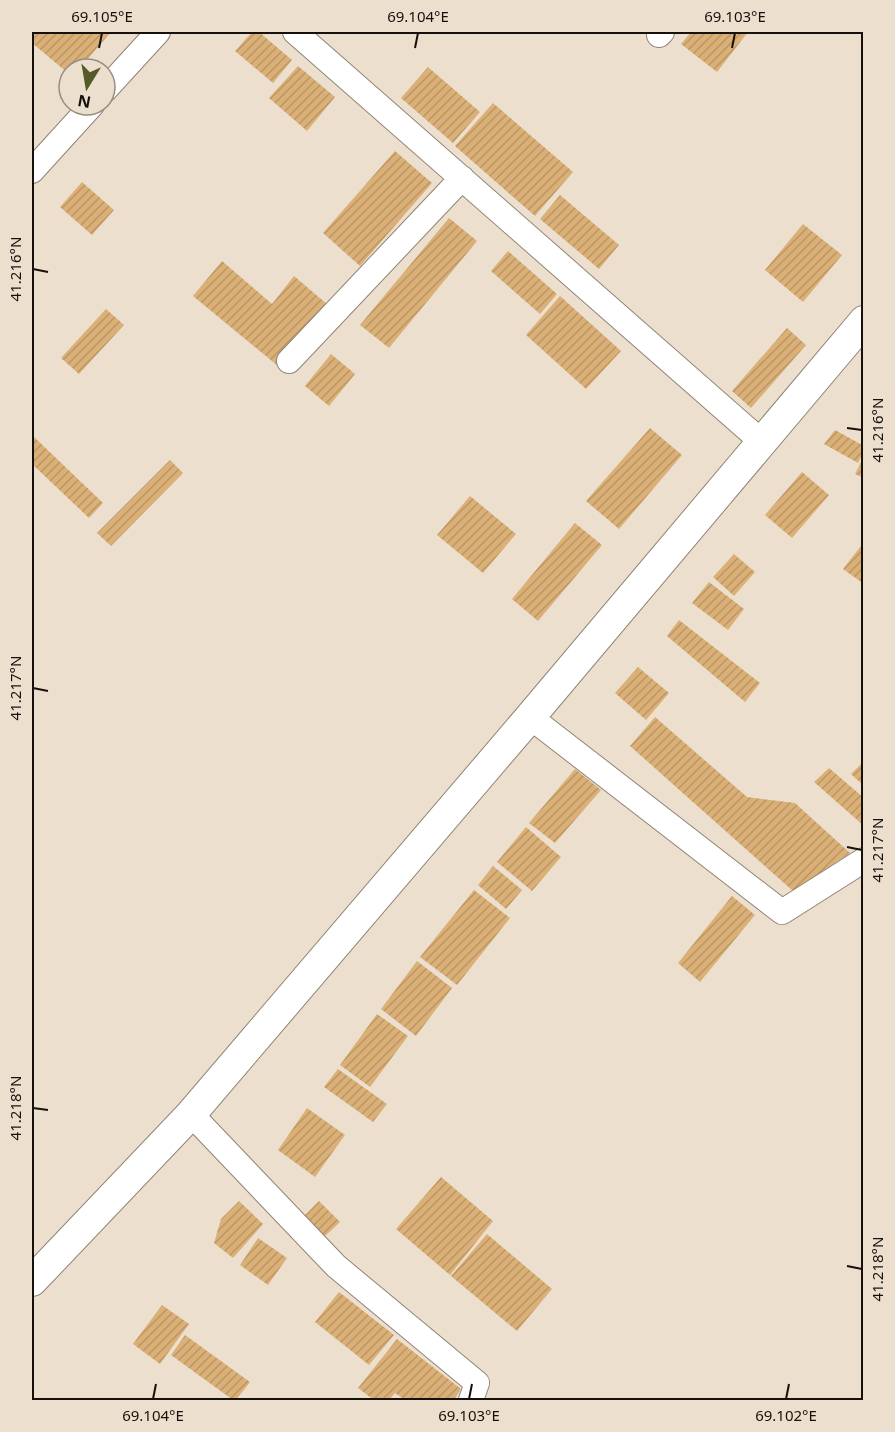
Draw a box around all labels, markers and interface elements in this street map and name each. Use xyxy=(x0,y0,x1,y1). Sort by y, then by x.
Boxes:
text: 69.105°E xyxy=(71,6,133,26)
text: 69.104°E xyxy=(387,6,449,26)
text: 69.103°E xyxy=(704,6,766,26)
north arrow xyxy=(57,57,117,117)
text: N xyxy=(76,90,93,114)
text: 41.216°N xyxy=(5,237,25,301)
text: 41.216°N xyxy=(867,398,887,462)
text: 41.217°N xyxy=(5,656,25,720)
text: 41.217°N xyxy=(867,818,887,882)
text: 41.218°N xyxy=(5,1076,25,1140)
text: 41.218°N xyxy=(867,1237,887,1301)
text: 69.104°E xyxy=(122,1405,184,1425)
text: 69.103°E xyxy=(438,1405,500,1425)
text: 69.102°E xyxy=(755,1405,817,1425)

